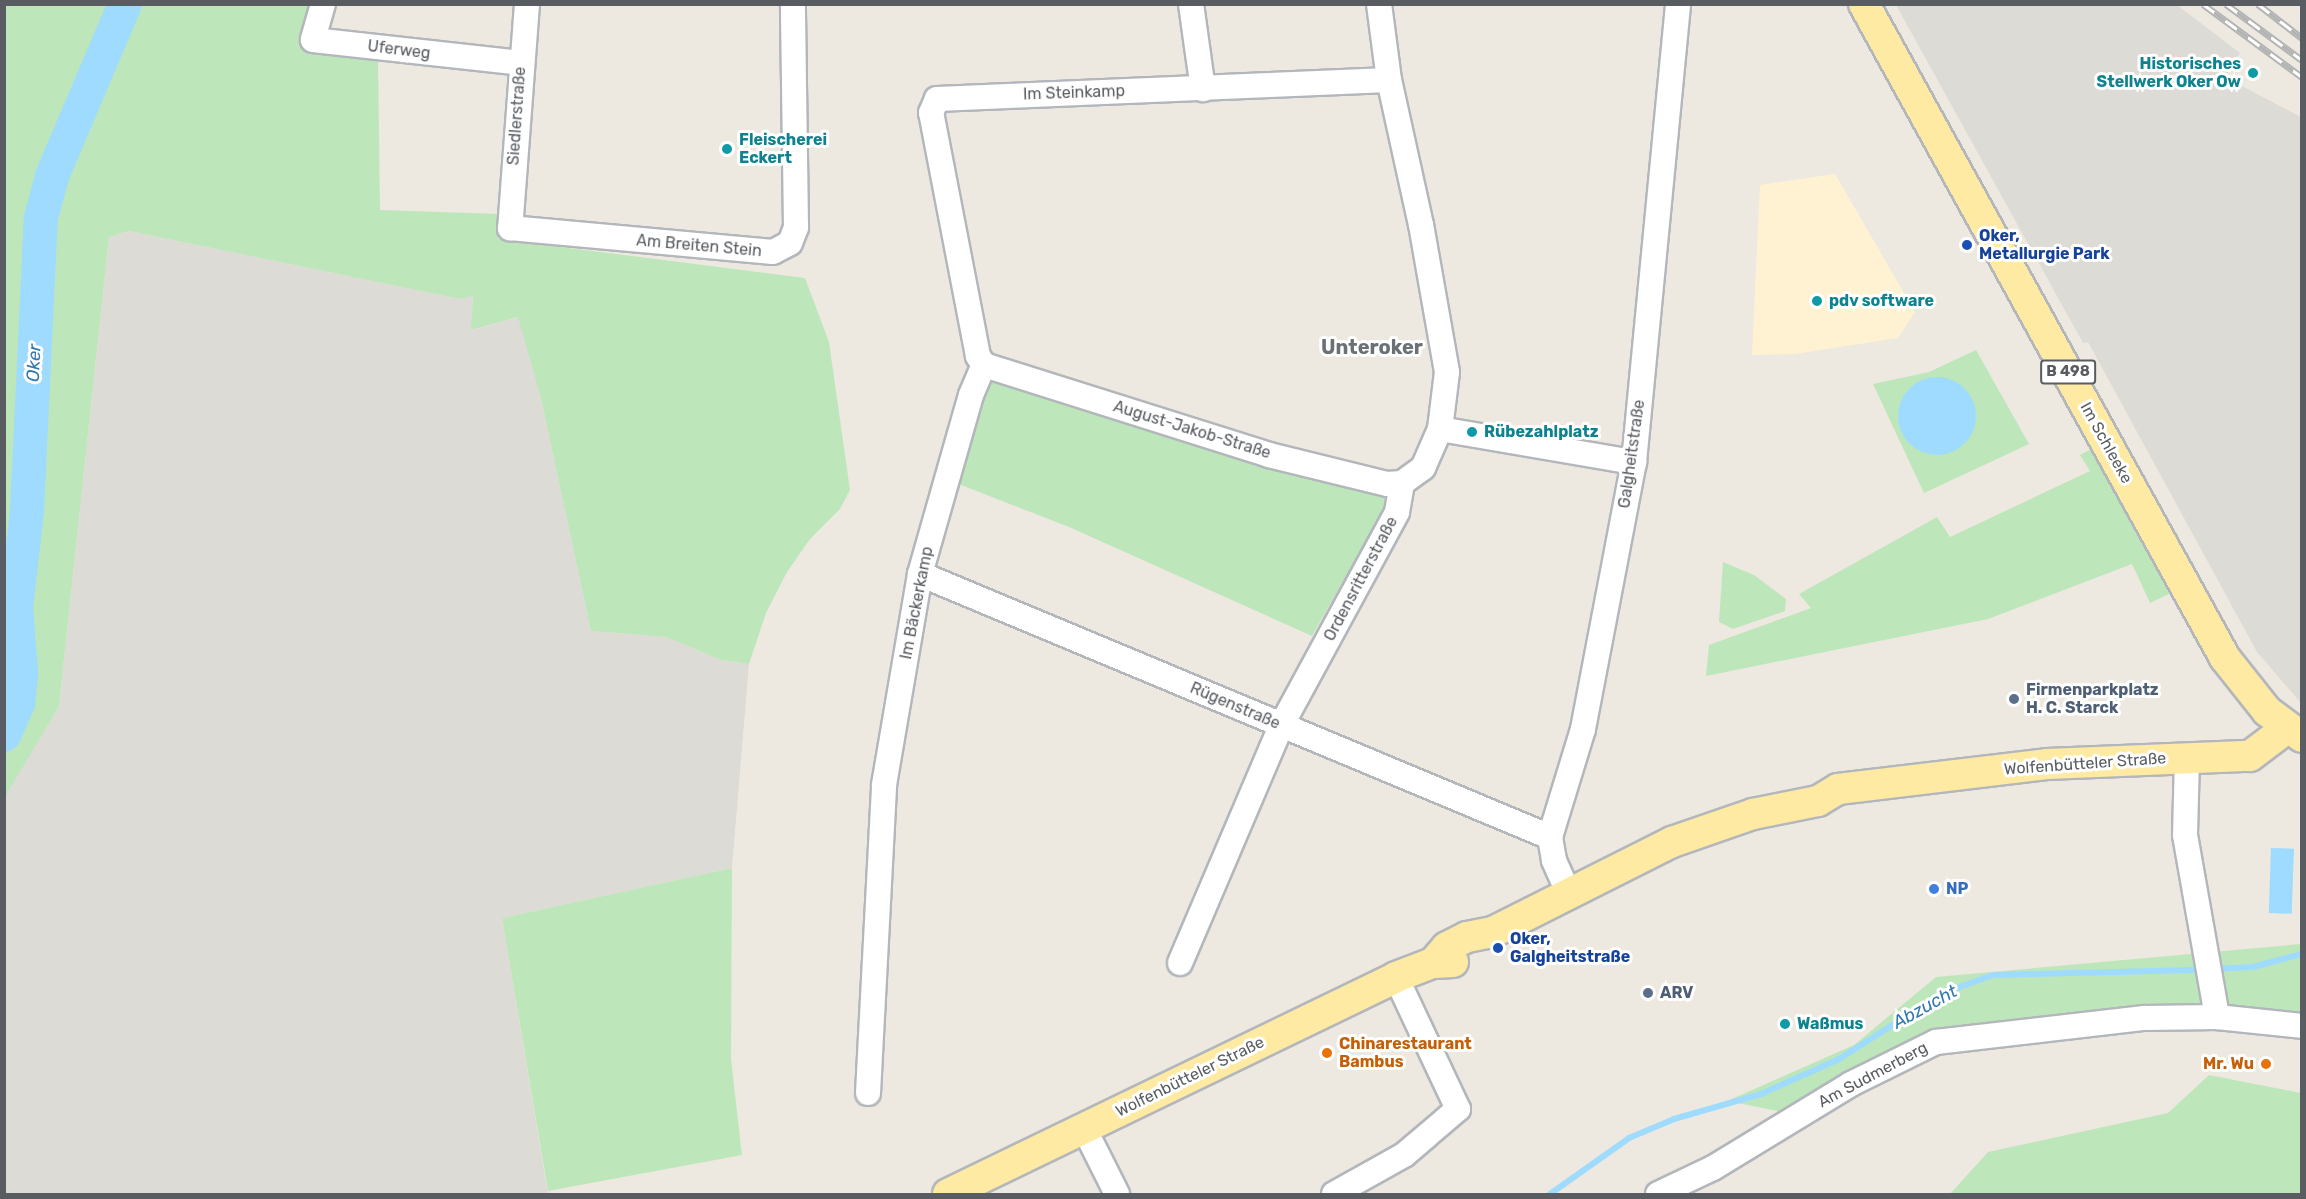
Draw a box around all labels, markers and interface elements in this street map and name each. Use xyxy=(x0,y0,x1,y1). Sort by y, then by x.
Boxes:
street label: Uferweg xyxy=(366,37,432,63)
place label: Historisches Stellwerk Oker Ow xyxy=(2096,54,2241,92)
street label: Siedlerstraße xyxy=(504,66,530,166)
marker: Historisches Stellwerk Oker Ow xyxy=(2246,66,2260,80)
street label: Im Steinkamp xyxy=(1023,82,1125,104)
place label: Fleischerei Eckert xyxy=(739,130,827,168)
marker: Fleischerei Eckert xyxy=(720,142,734,156)
place label: Oker, Metallurgie Park xyxy=(1979,226,2110,264)
street label: Am Breiten Stein xyxy=(635,231,763,261)
marker: Oker, Metallurgie Park xyxy=(1960,238,1974,252)
place label: pdv software xyxy=(1829,291,1934,311)
marker: pdv software xyxy=(1810,294,1824,308)
district label: Unteroker xyxy=(1321,335,1423,359)
water label: Oker xyxy=(22,343,46,383)
road number: B 498 xyxy=(2040,360,2096,384)
street label: August-Jakob-Straße xyxy=(1111,397,1273,463)
street label: Galgheitstraße xyxy=(1615,398,1649,510)
street label: Im Schleeke xyxy=(2076,399,2136,487)
place label: Rübezahlplatz xyxy=(1484,422,1598,442)
marker: Rübezahlplatz xyxy=(1465,425,1479,439)
street label: Ordensritterstraße xyxy=(1320,514,1402,644)
street label: Im Bäckerkamp xyxy=(897,545,937,661)
street label: Rügenstraße xyxy=(1187,678,1283,734)
place label: Firmenparkplatz H. C. Starck xyxy=(2026,680,2159,718)
marker: Firmenparkplatz H. C. Starck xyxy=(2007,692,2021,706)
street label: Wolfenbütteler Straße xyxy=(2003,749,2167,779)
place label: NP xyxy=(1946,879,1968,899)
marker: NP xyxy=(1927,882,1941,896)
place label: Oker, Galgheitstraße xyxy=(1510,929,1630,967)
marker: Oker, Galgheitstraße xyxy=(1491,941,1505,955)
water label: Abzucht xyxy=(1889,981,1961,1033)
place label: ARV xyxy=(1660,983,1693,1003)
marker: ARV xyxy=(1641,986,1655,1000)
place label: Waßmus xyxy=(1797,1014,1863,1034)
marker: Waßmus xyxy=(1778,1017,1792,1031)
street label: Wolfenbütteler Straße xyxy=(1113,1033,1267,1121)
place label: Chinarestaurant Bambus xyxy=(1339,1034,1472,1072)
street label: Am Sudmerberg xyxy=(1815,1038,1931,1112)
marker: Chinarestaurant Bambus xyxy=(1320,1046,1334,1060)
place label: Mr. Wu xyxy=(2203,1054,2254,1074)
marker: Mr. Wu xyxy=(2259,1057,2273,1071)

